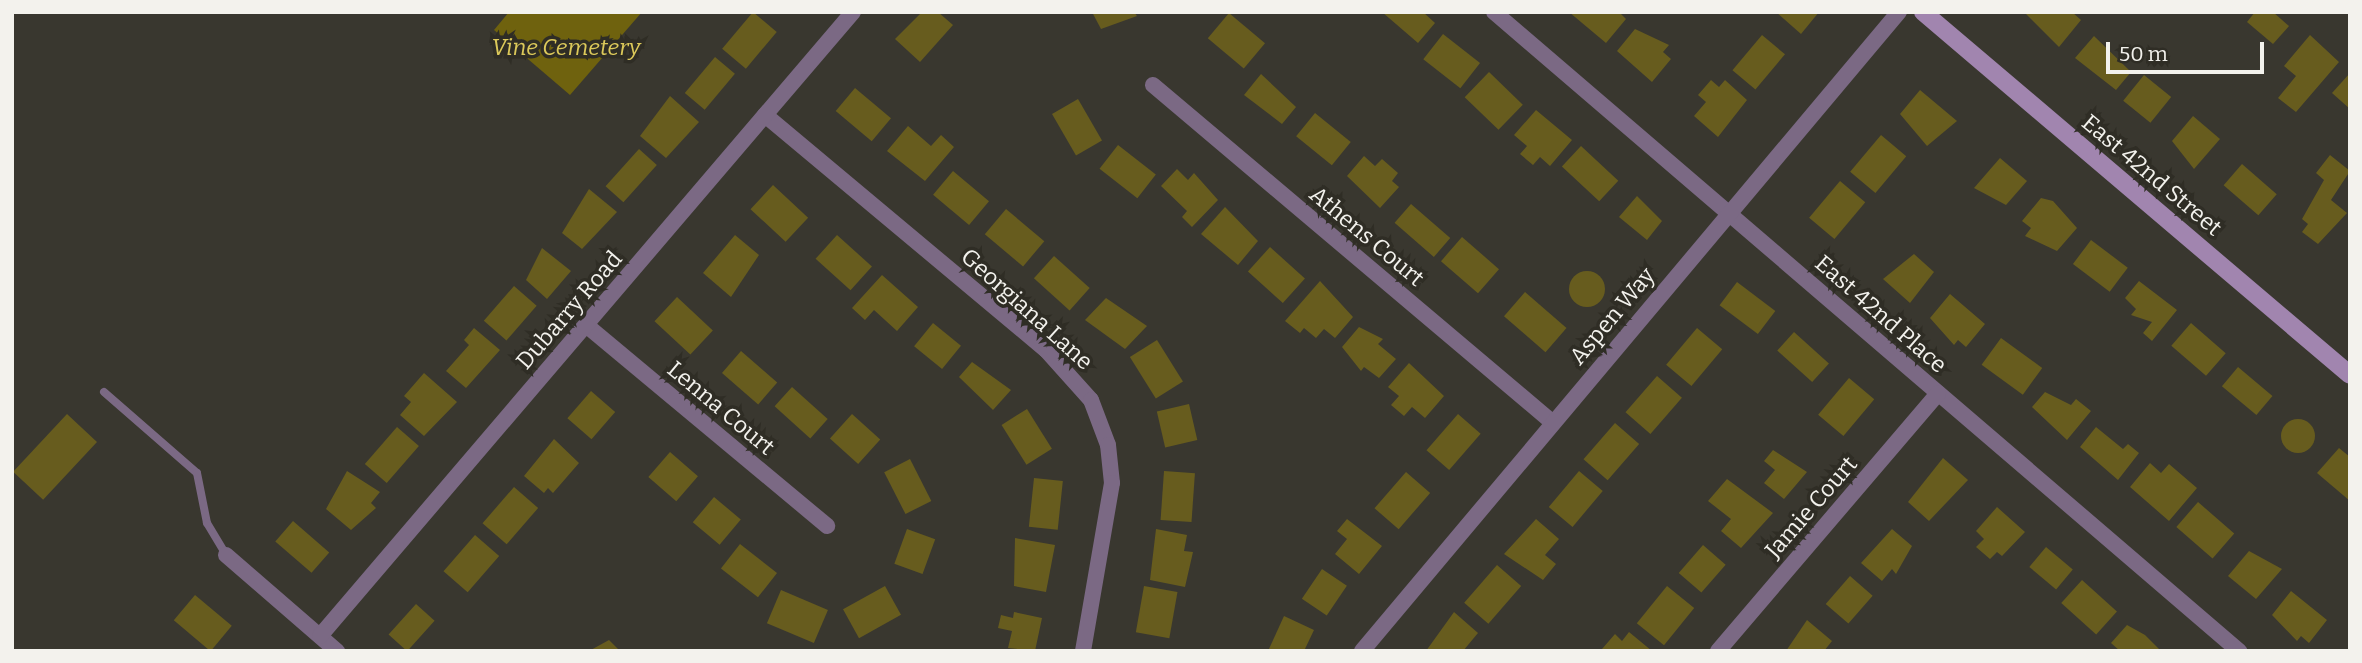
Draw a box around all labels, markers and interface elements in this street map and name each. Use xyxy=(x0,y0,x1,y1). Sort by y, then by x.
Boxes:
scale bar xyxy=(2110,28,2268,72)
park label: Vine Cemetery xyxy=(491,33,641,61)
text: 50 m xyxy=(2119,41,2168,67)
street label: East 42nd Street xyxy=(2076,108,2228,242)
street label: Athens Court xyxy=(1304,180,1430,292)
street label: Georgiana Lane xyxy=(955,243,1099,375)
street label: Dubarry Road xyxy=(510,245,628,375)
street label: East 42nd Place xyxy=(1810,249,1952,379)
street label: Aspen Way xyxy=(1563,262,1661,370)
street label: Lenna Court xyxy=(662,355,780,461)
street label: Jamie Court xyxy=(1759,450,1863,564)

